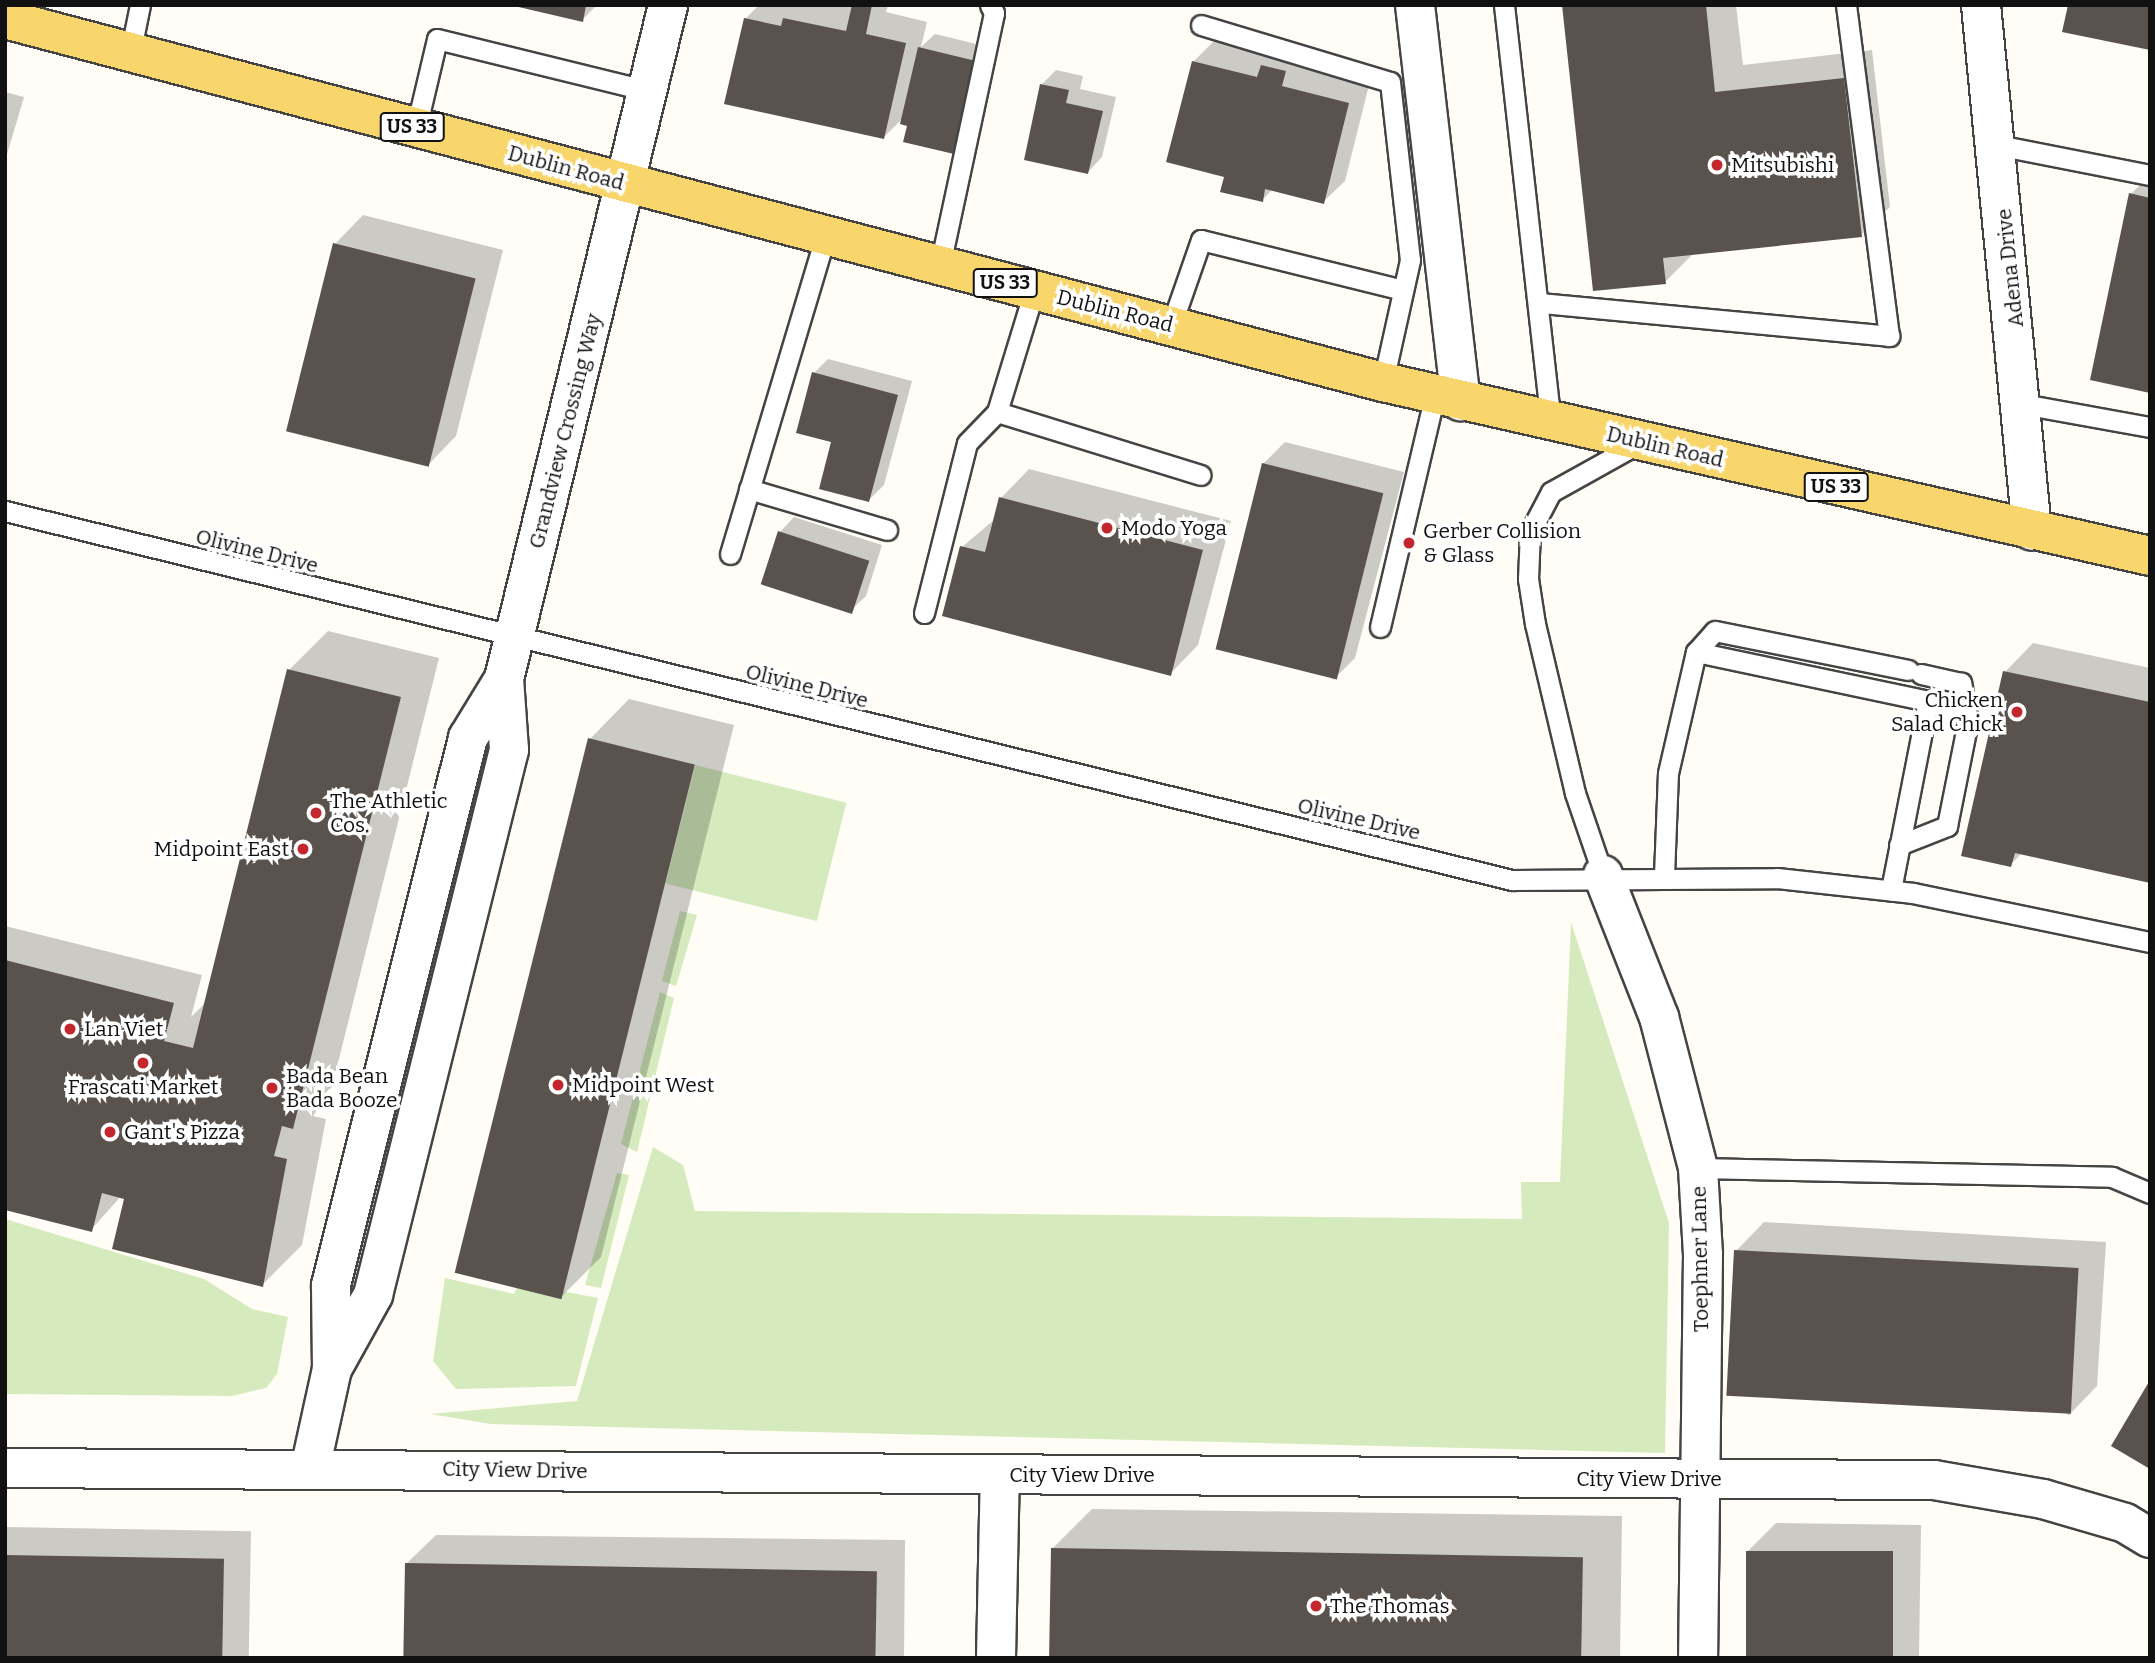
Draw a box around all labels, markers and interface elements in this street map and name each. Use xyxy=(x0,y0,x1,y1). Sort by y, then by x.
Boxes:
road number: US 33 xyxy=(379,111,445,142)
street label: Dublin Road xyxy=(505,140,627,196)
place label: Mitsubishi xyxy=(1731,152,1834,178)
marker: Mitsubishi xyxy=(1709,157,1725,173)
street label: Adena Drive xyxy=(1991,207,2029,329)
road number: US 33 xyxy=(972,268,1038,298)
street label: Dublin Road xyxy=(1054,284,1176,338)
street label: Grandview Crossing Way xyxy=(524,311,606,551)
street label: Dublin Road xyxy=(1604,421,1726,473)
road number: US 33 xyxy=(1803,472,1869,502)
place label: Modo Yoga xyxy=(1121,515,1227,541)
place label: Gerber Collision & Glass xyxy=(1423,518,1581,568)
marker: Modo Yoga xyxy=(1099,520,1115,536)
street label: Olivine Drive xyxy=(193,524,321,578)
marker: Gerber Collision & Glass xyxy=(1401,535,1417,551)
street label: Olivine Drive xyxy=(743,659,871,713)
place label: Chicken Salad Chick xyxy=(1891,687,2003,737)
marker: Chicken Salad Chick xyxy=(2009,704,2025,720)
place label: The Athletic Cos. xyxy=(330,788,448,838)
street label: Olivine Drive xyxy=(1295,793,1423,845)
marker: The Athletic Cos. xyxy=(308,805,324,821)
place label: Midpoint East xyxy=(154,836,289,862)
marker: Midpoint East xyxy=(295,841,311,857)
place label: Lan Viet xyxy=(84,1016,163,1042)
marker: Lan Viet xyxy=(62,1021,78,1037)
marker: Frascati Market xyxy=(135,1055,151,1071)
place label: Bada Bean Bada Booze xyxy=(286,1063,397,1113)
place label: Midpoint West xyxy=(572,1072,714,1098)
place label: Frascati Market xyxy=(68,1074,218,1100)
marker: Midpoint West xyxy=(550,1077,566,1093)
marker: Bada Bean Bada Booze xyxy=(264,1080,280,1096)
place label: Gant's Pizza xyxy=(124,1119,240,1145)
marker: Gant's Pizza xyxy=(102,1124,118,1140)
street label: Toephner Lane xyxy=(1686,1186,1714,1332)
street label: City View Drive xyxy=(442,1456,588,1484)
street label: City View Drive xyxy=(1009,1462,1155,1488)
street label: City View Drive xyxy=(1576,1466,1722,1492)
place label: The Thomas xyxy=(1330,1593,1450,1619)
marker: The Thomas xyxy=(1308,1598,1324,1614)

